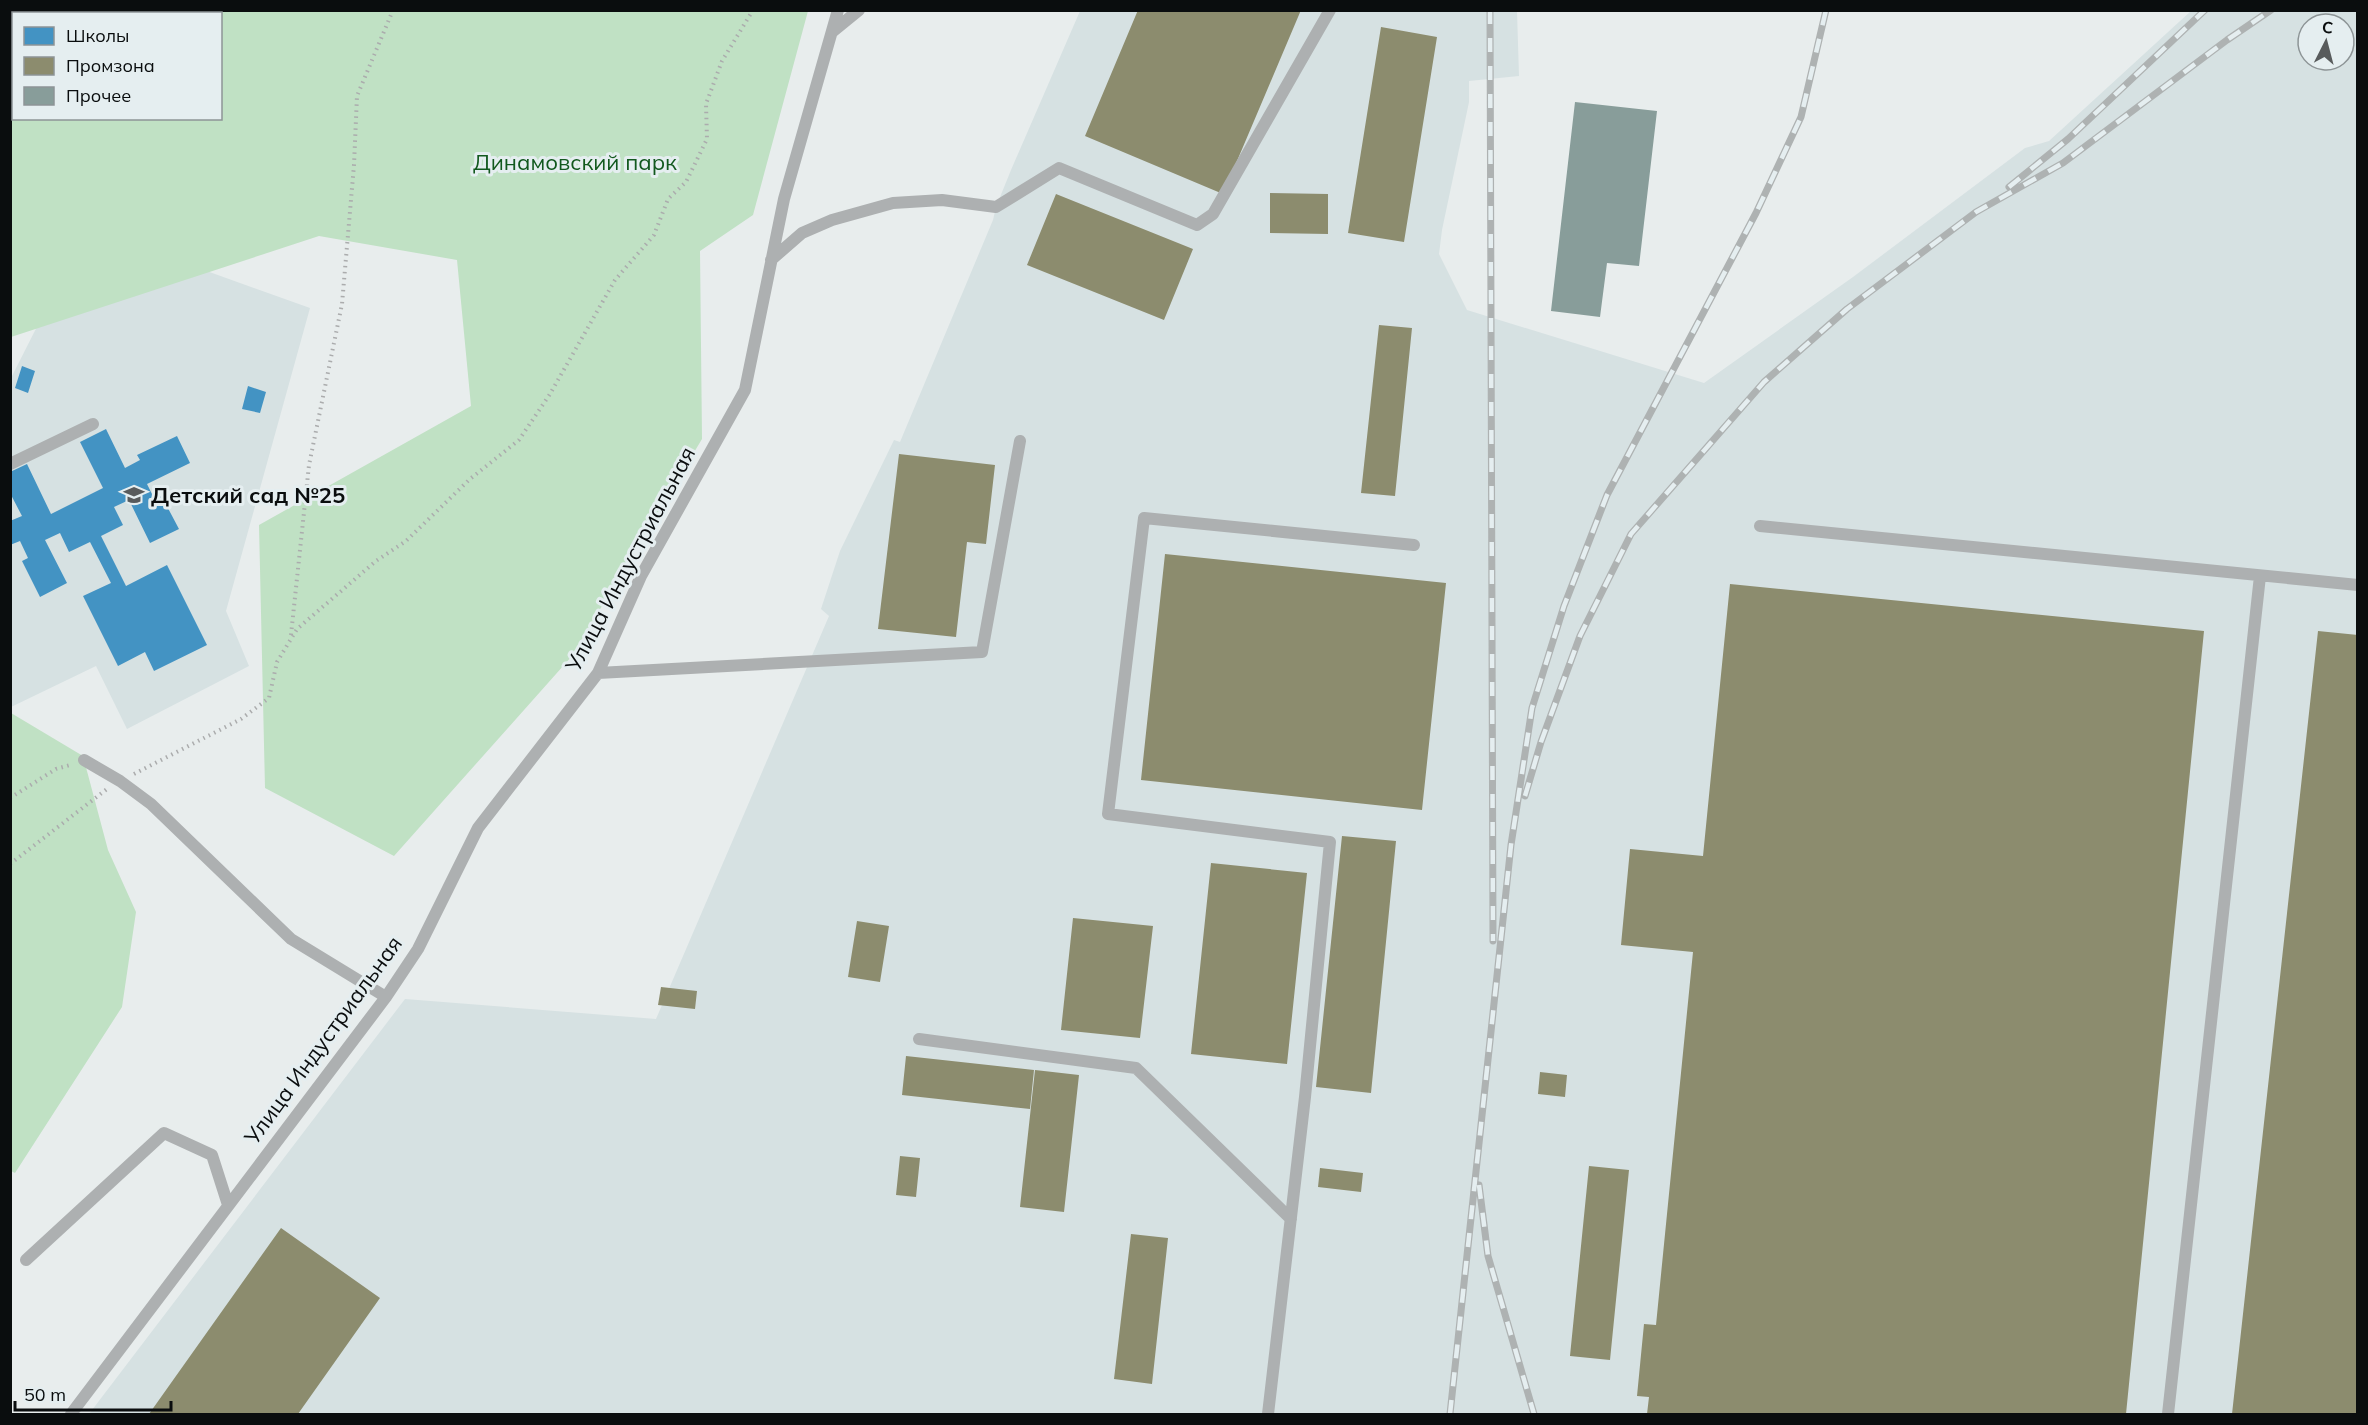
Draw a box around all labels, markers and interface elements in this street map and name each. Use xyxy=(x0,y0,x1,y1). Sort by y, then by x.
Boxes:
legend xyxy=(12,12,222,120)
north arrow xyxy=(2296,12,2356,72)
text: С xyxy=(2321,17,2334,38)
text: Школы xyxy=(66,24,129,47)
text: Промзона xyxy=(66,54,155,77)
text: Прочее xyxy=(66,84,131,107)
park label: Динамовский парк xyxy=(473,148,677,176)
street label: Улица Индустриальная xyxy=(558,442,701,677)
place label: Детский сад №25 xyxy=(151,481,345,509)
school or university icon: Детский сад №25 xyxy=(122,483,146,507)
street label: Улица Индустриальная xyxy=(237,930,408,1151)
scale bar xyxy=(15,1374,171,1412)
text: 50 m xyxy=(24,1383,66,1406)

